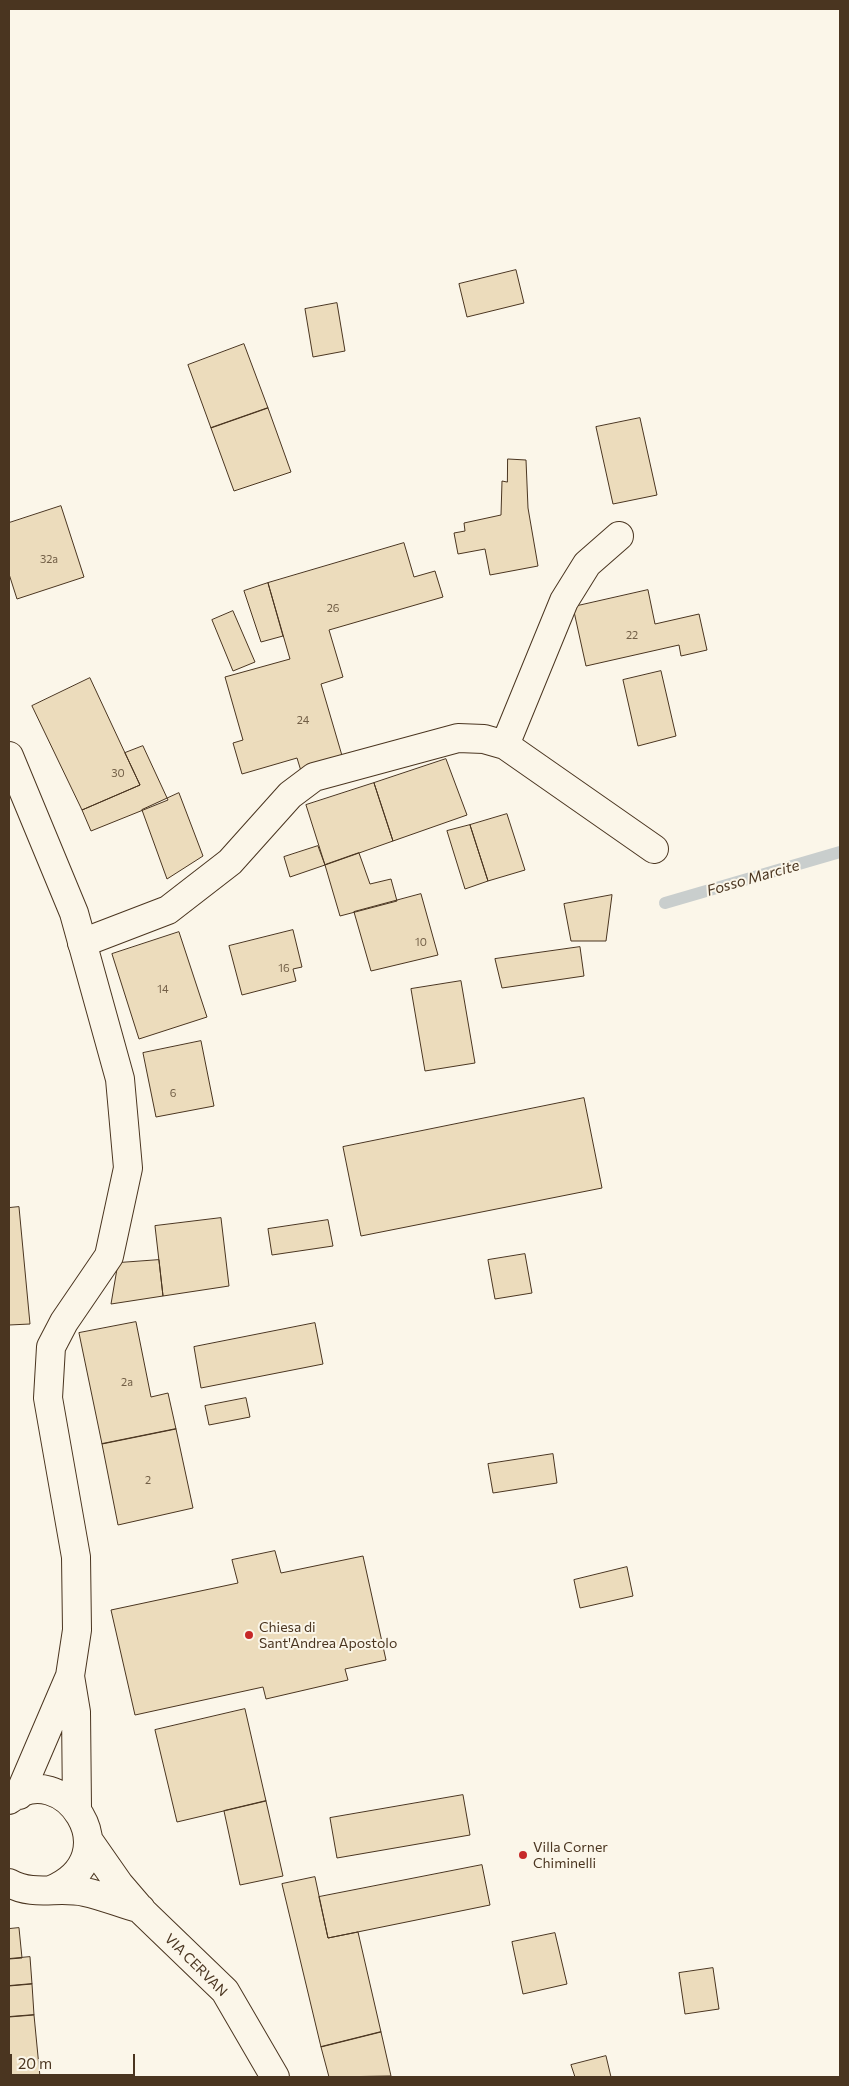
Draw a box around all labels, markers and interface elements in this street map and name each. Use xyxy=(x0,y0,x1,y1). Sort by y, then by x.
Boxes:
house number: 32a xyxy=(40,552,58,566)
house number: 26 xyxy=(327,601,339,615)
house number: 22 xyxy=(626,628,638,642)
house number: 24 xyxy=(297,713,309,727)
house number: 30 xyxy=(111,766,125,780)
water label: Fosso Marcite xyxy=(705,856,801,900)
house number: 10 xyxy=(415,935,427,949)
house number: 16 xyxy=(278,961,290,975)
house number: 14 xyxy=(157,982,169,996)
house number: 6 xyxy=(170,1086,176,1100)
house number: 2a xyxy=(121,1375,133,1389)
house number: 2 xyxy=(145,1473,151,1487)
place label: Chiesa di Sant'Andrea Apostolo xyxy=(259,1619,397,1651)
marker: Chiesa di Sant'Andrea Apostolo xyxy=(243,1629,255,1641)
place label: Villa Corner Chiminelli xyxy=(533,1839,608,1871)
marker: Villa Corner Chiminelli xyxy=(517,1849,529,1861)
street label: VIA CERVAN xyxy=(161,1930,231,2000)
scale bar xyxy=(12,2044,138,2076)
text: 20 m xyxy=(18,2054,52,2072)

